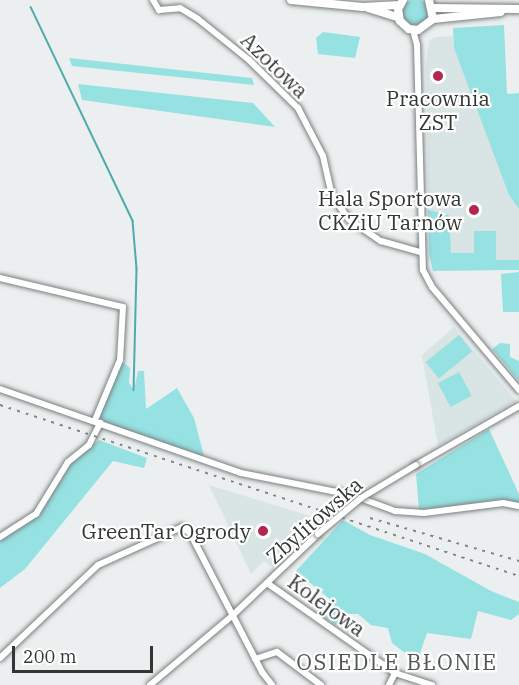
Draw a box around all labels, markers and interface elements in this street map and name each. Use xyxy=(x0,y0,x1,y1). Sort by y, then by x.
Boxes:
street label: Azotowa xyxy=(236,27,314,103)
marker: Pracownia ZST xyxy=(431,69,445,83)
place label: Pracownia ZST xyxy=(386,85,490,135)
place label: Hala Sportowa CKZiU Tarnów xyxy=(318,185,462,235)
marker: Hala Sportowa CKZiU Tarnów xyxy=(467,203,481,217)
street label: Zbylitowska xyxy=(261,471,367,569)
place label: GreenTar Ogrody xyxy=(81,518,251,544)
marker: GreenTar Ogrody xyxy=(256,524,270,538)
street label: Kolejowa xyxy=(283,569,371,641)
scale bar xyxy=(15,634,156,672)
text: 200 m xyxy=(23,645,77,668)
district label: OSIEDLE BŁONIE xyxy=(296,649,498,675)

